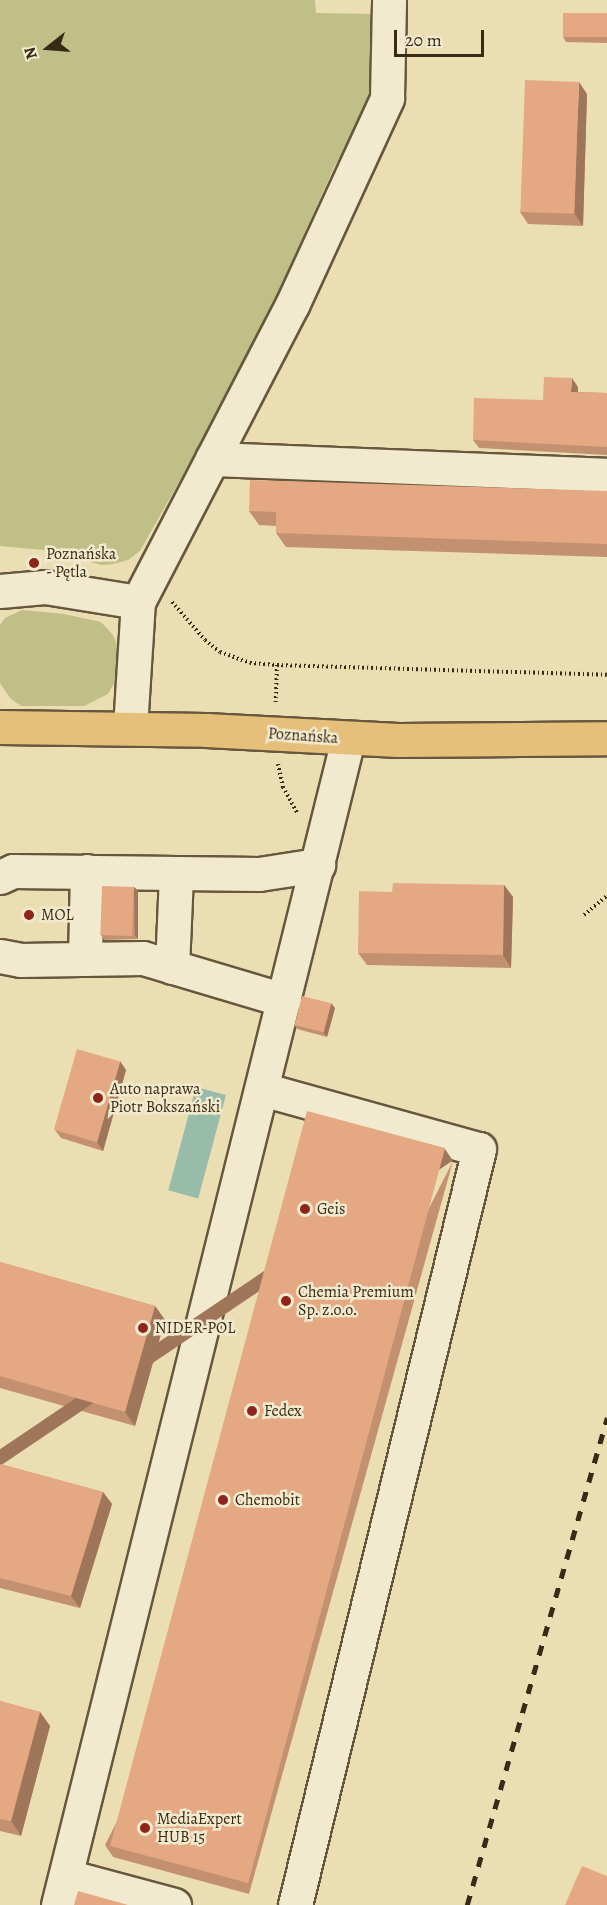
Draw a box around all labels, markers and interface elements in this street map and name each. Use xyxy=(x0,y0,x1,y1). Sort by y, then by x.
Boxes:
north arrow xyxy=(18,18,78,78)
scale bar xyxy=(397,18,487,56)
text: 20 m xyxy=(405,28,442,52)
text: N xyxy=(19,44,43,62)
place label: Poznańska - Pętla xyxy=(46,544,116,582)
marker: Poznańska - Pętla xyxy=(27,556,41,570)
street label: Poznańska xyxy=(267,724,339,748)
place label: MOL xyxy=(41,905,74,925)
marker: MOL xyxy=(22,908,36,922)
place label: Auto naprawa Piotr Bokszański xyxy=(110,1079,220,1117)
marker: Auto naprawa Piotr Bokszański xyxy=(91,1091,105,1105)
place label: Geis xyxy=(317,1199,345,1219)
marker: Geis xyxy=(298,1202,312,1216)
place label: Chemia Premium Sp. z.o.o. xyxy=(298,1282,414,1320)
marker: Chemia Premium Sp. z.o.o. xyxy=(279,1294,293,1308)
place label: NIDER-POL xyxy=(155,1318,235,1338)
marker: NIDER-POL xyxy=(136,1321,150,1335)
place label: Fedex xyxy=(264,1401,302,1421)
marker: Fedex xyxy=(245,1404,259,1418)
place label: Chemobit xyxy=(235,1490,300,1510)
marker: Chemobit xyxy=(216,1493,230,1507)
place label: MediaExpert HUB 15 xyxy=(157,1809,242,1847)
marker: MediaExpert HUB 15 xyxy=(138,1821,152,1835)

